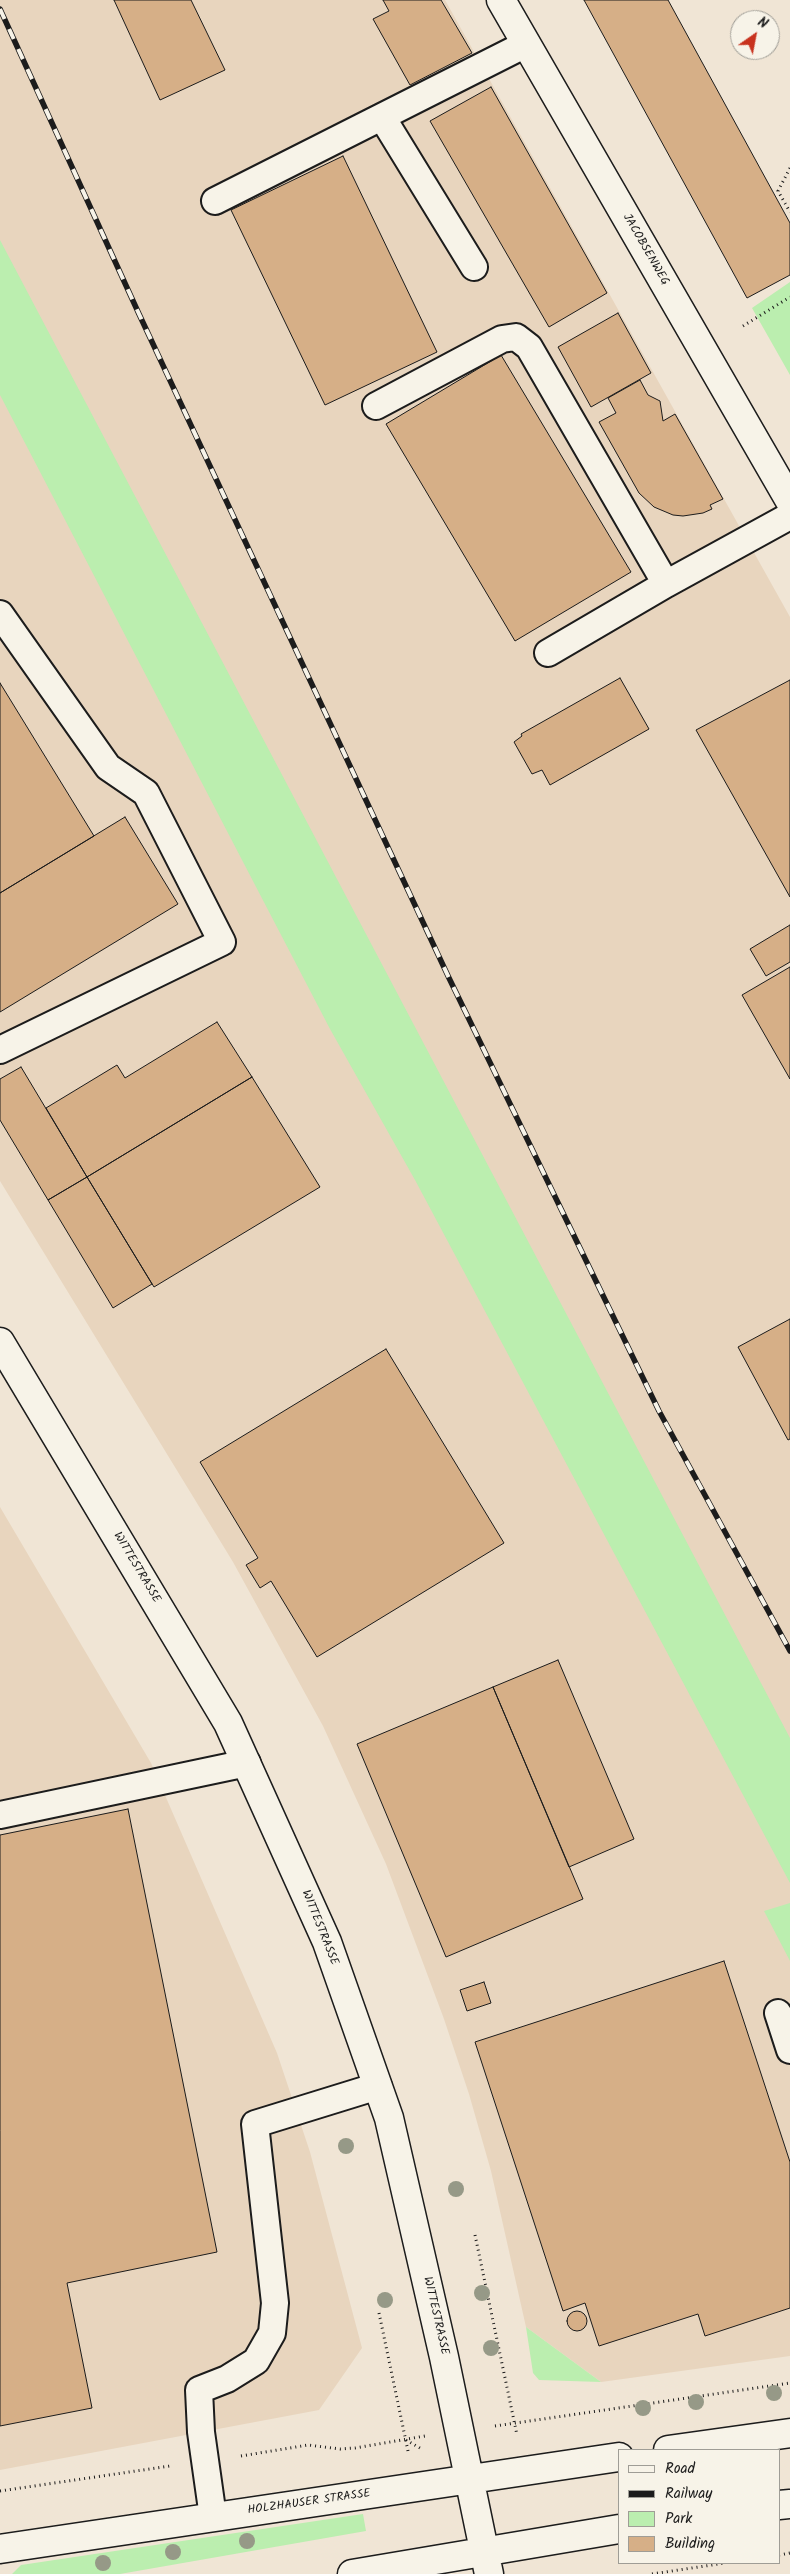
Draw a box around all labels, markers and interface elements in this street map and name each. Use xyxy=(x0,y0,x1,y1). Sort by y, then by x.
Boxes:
north arrow xyxy=(730,10,780,60)
text: N xyxy=(753,12,772,35)
street label: JACOBSENWEG xyxy=(619,212,671,288)
street label: WITTESTRASSE xyxy=(109,1530,163,1606)
street label: WITTESTRASSE xyxy=(297,1888,341,1968)
street label: WITTESTRASSE xyxy=(419,2275,451,2357)
legend xyxy=(618,2449,780,2564)
text: Road xyxy=(665,2457,695,2481)
text: Railway xyxy=(665,2482,712,2506)
street label: HOLZHAUSER STRASSE xyxy=(247,2487,371,2519)
text: Park xyxy=(665,2507,692,2531)
text: Building xyxy=(665,2532,715,2556)

